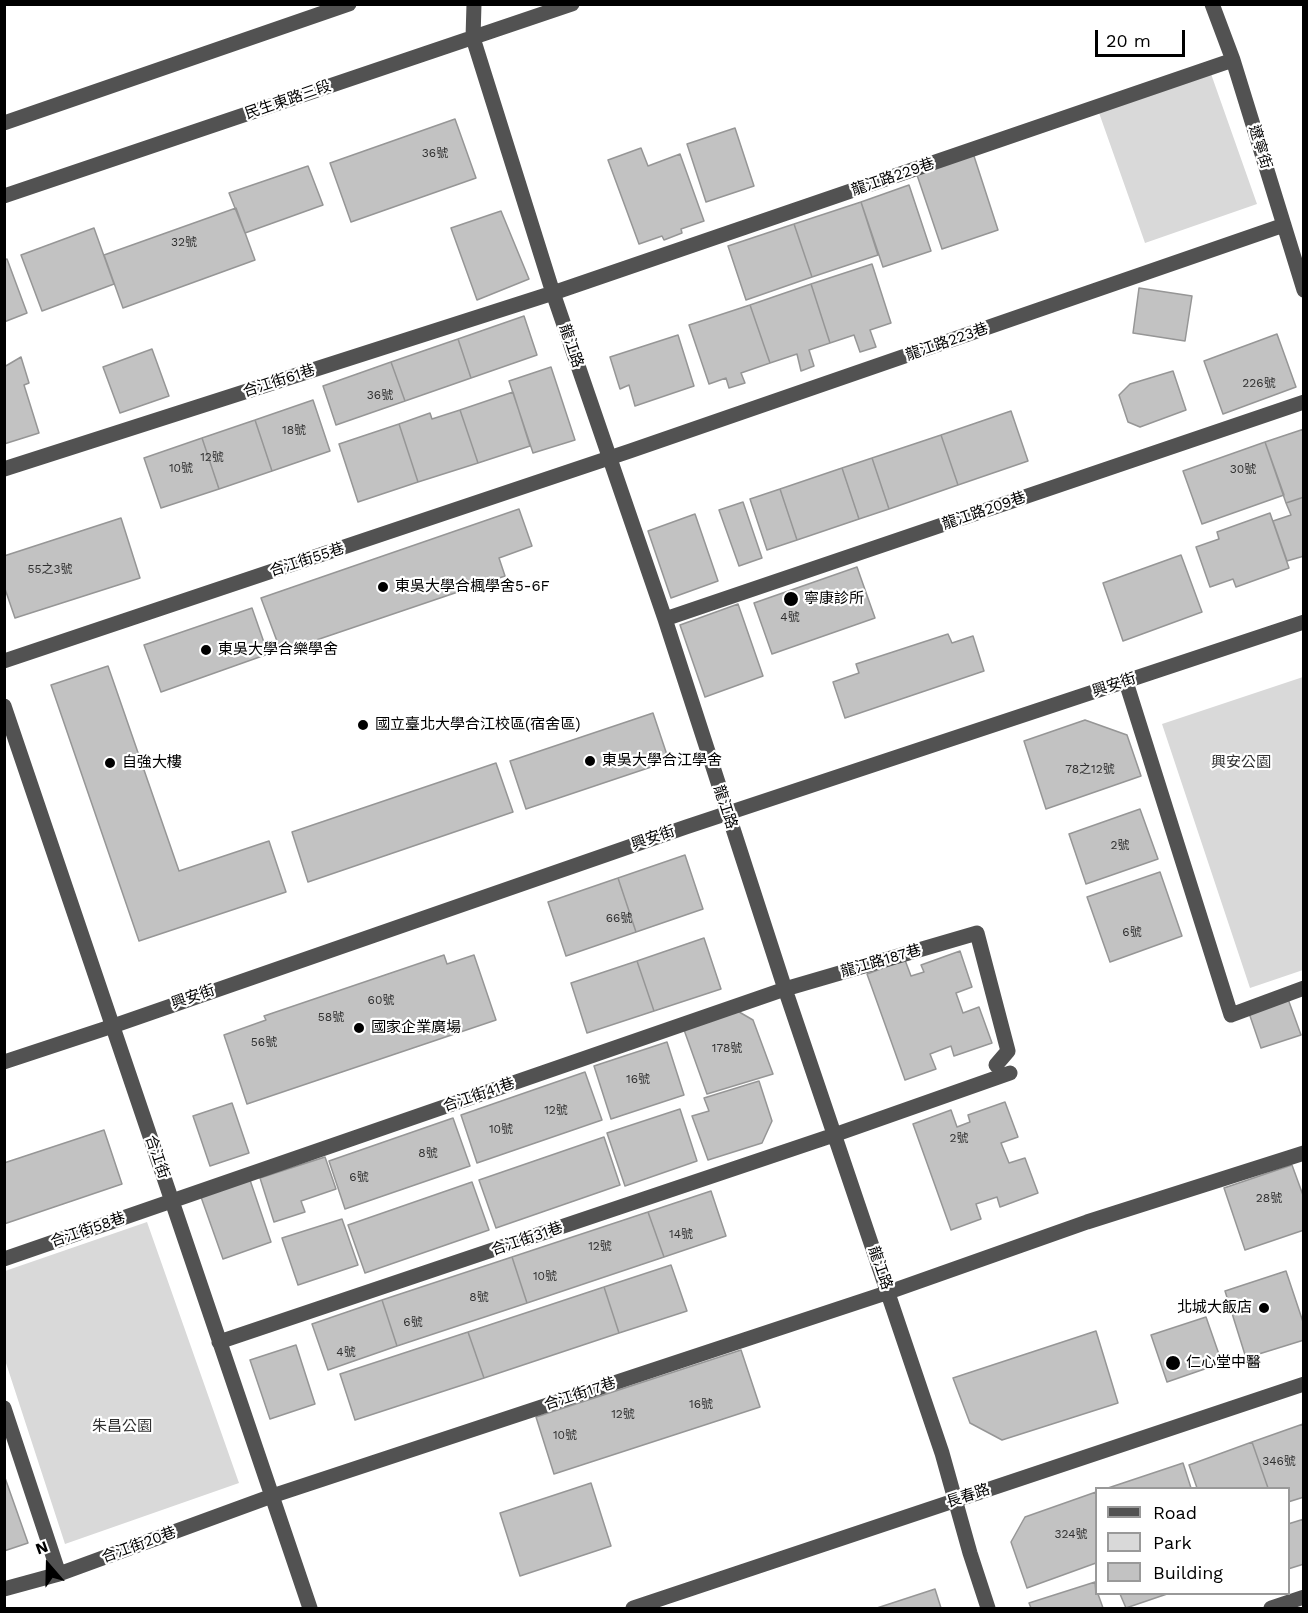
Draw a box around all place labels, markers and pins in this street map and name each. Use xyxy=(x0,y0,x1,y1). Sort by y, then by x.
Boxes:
place label: 東吳大學合楓學舍5-6F xyxy=(395,578,550,596)
marker: 東吳大學合楓學舍5-6F xyxy=(376,580,390,594)
marker: 寧康診所 xyxy=(782,590,800,608)
place label: 寧康診所 xyxy=(804,590,864,608)
place label: 東吳大學合樂學舍 xyxy=(218,641,338,659)
marker: 東吳大學合樂學舍 xyxy=(199,643,213,657)
place label: 國立臺北大學合江校區(宿舍區) xyxy=(375,716,580,734)
marker: 國立臺北大學合江校區(宿舍區) xyxy=(356,718,370,732)
place label: 東吳大學合江學舍 xyxy=(602,752,722,770)
place label: 自強大樓 xyxy=(122,754,182,772)
marker: 東吳大學合江學舍 xyxy=(583,754,597,768)
marker: 自強大樓 xyxy=(103,756,117,770)
place label: 國家企業廣場 xyxy=(371,1019,461,1037)
marker: 國家企業廣場 xyxy=(352,1021,366,1035)
place label: 北城大飯店 xyxy=(1177,1299,1252,1317)
marker: 北城大飯店 xyxy=(1257,1301,1271,1315)
marker: 仁心堂中醫 xyxy=(1164,1354,1182,1372)
place label: 仁心堂中醫 xyxy=(1186,1354,1261,1372)

